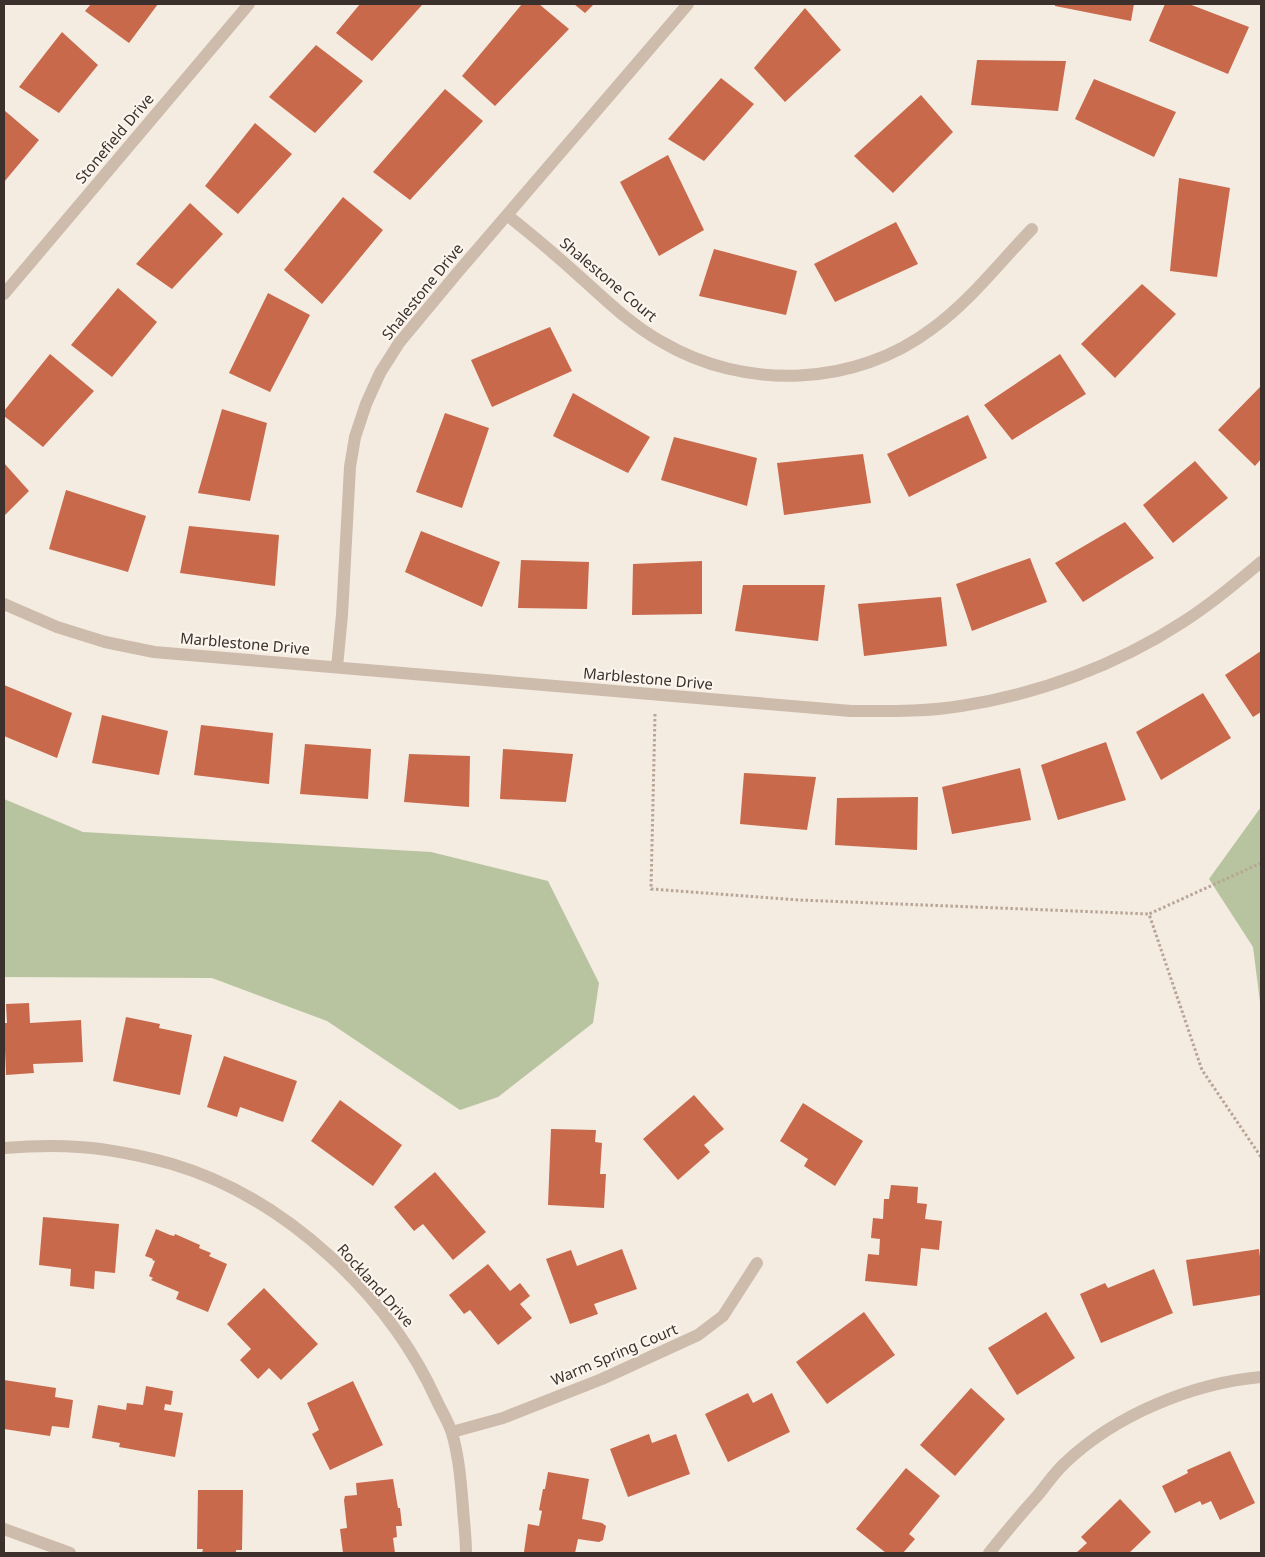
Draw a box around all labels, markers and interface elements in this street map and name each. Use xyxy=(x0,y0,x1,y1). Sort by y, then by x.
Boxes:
street label: Stonefield Drive xyxy=(70,89,158,187)
street label: Shalestone Court xyxy=(556,232,662,326)
street label: Shalestone Drive xyxy=(377,239,467,343)
street label: Marblestone Drive xyxy=(179,627,311,659)
street label: Marblestone Drive xyxy=(582,662,714,694)
street label: Rockland Drive xyxy=(333,1239,419,1331)
street label: Warm Spring Court xyxy=(548,1318,681,1390)

